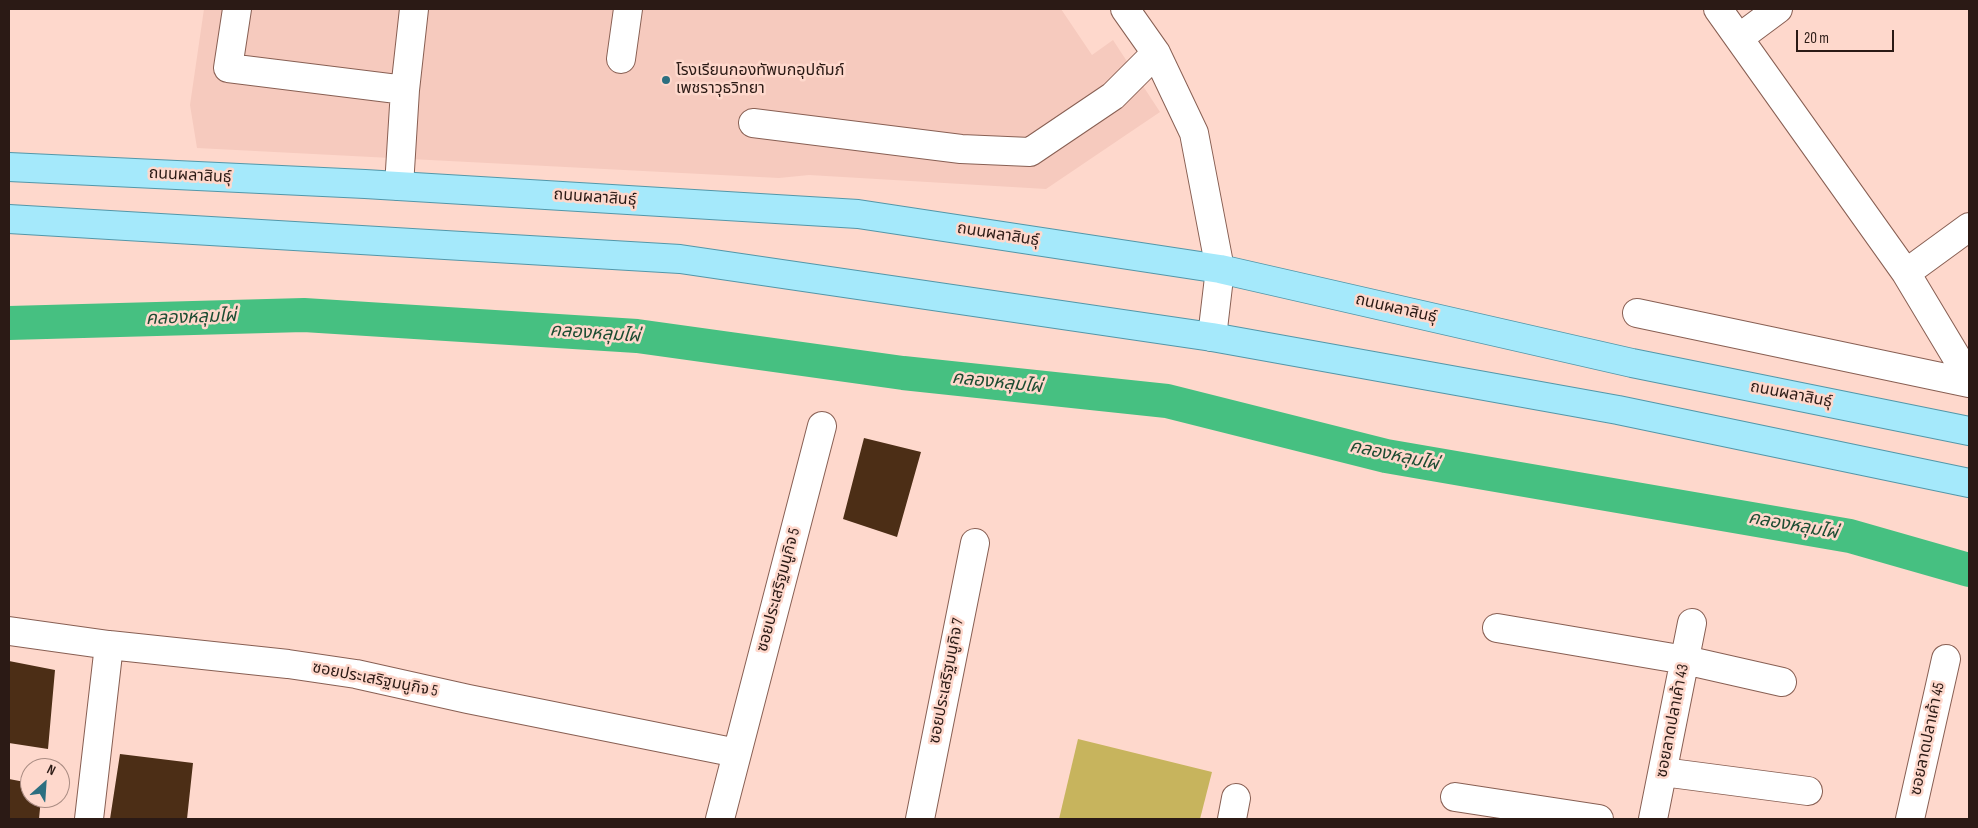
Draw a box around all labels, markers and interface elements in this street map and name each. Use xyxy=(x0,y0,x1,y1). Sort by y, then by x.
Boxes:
scale bar xyxy=(1798,20,1896,52)
text: 20 m xyxy=(1804,29,1829,48)
place label: โรงเรียนกองทัพบกอุปถัมภ์ เพชราวุธวิทยา xyxy=(676,61,844,99)
marker: โรงเรียนกองทัพบกอุปถัมภ์ เพชราวุธวิทยา xyxy=(660,74,672,86)
street label: ถนนผลาสินธุ์ xyxy=(148,164,232,188)
street label: ถนนผลาสินธุ์ xyxy=(553,186,637,210)
street label: ถนนผลาสินธุ์ xyxy=(956,219,1040,251)
street label: ถนนผลาสินธุ์ xyxy=(1353,290,1439,328)
water label: คลองหลุมไผ่ xyxy=(145,306,237,330)
water label: คลองหลุมไผ่ xyxy=(549,320,641,348)
water label: คลองหลุมไผ่ xyxy=(951,368,1043,398)
street label: ถนนผลาสินธุ์ xyxy=(1748,378,1834,412)
water label: คลองหลุมไผ่ xyxy=(1348,436,1440,476)
water label: คลองหลุมไผ่ xyxy=(1747,508,1839,544)
street label: ซอยประเสริฐมนูกิจ 5 xyxy=(753,526,805,654)
street label: ซอยประเสริฐมนูกิจ 7 xyxy=(925,617,969,745)
street label: ซอยประเสริฐมนูกิจ 5 xyxy=(311,658,439,702)
street label: ซอยลาดปลาเค้า 43 xyxy=(1653,663,1693,779)
street label: ซอยลาดปลาเค้า 45 xyxy=(1907,681,1949,797)
north arrow xyxy=(20,758,70,808)
text: N xyxy=(44,761,58,779)

